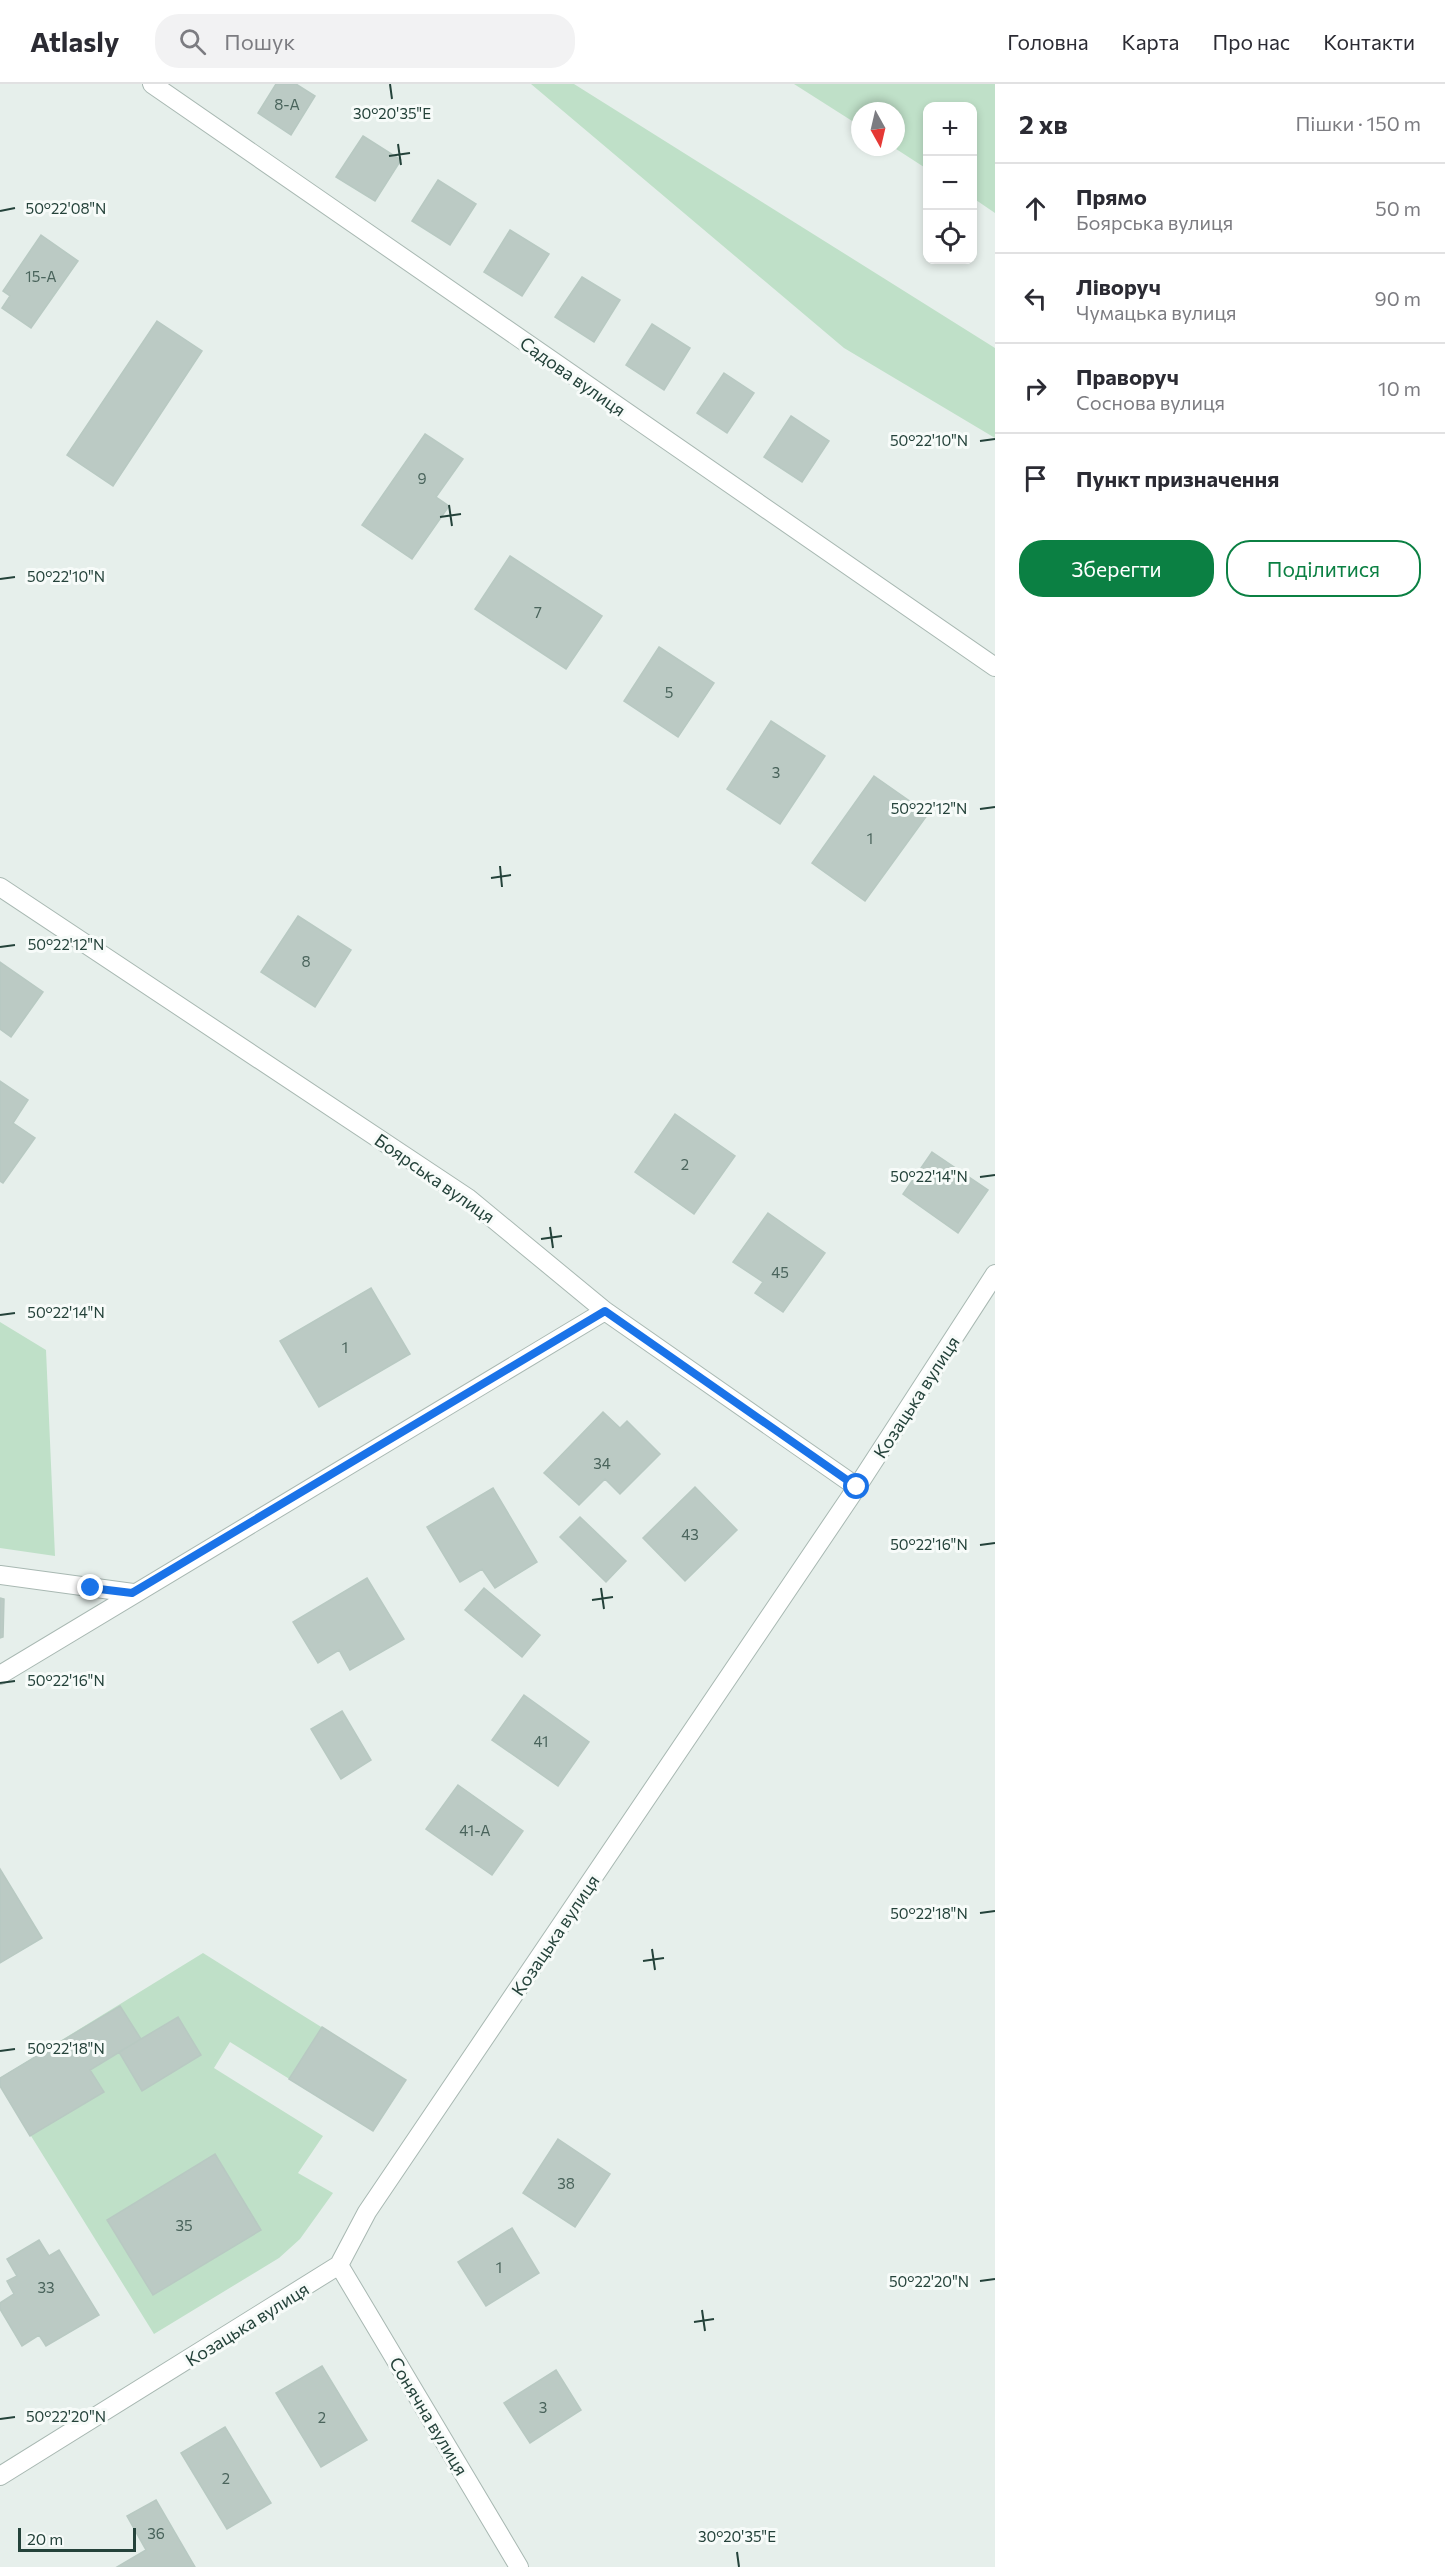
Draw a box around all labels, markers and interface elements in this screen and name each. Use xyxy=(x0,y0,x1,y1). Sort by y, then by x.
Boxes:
search box xyxy=(155,14,575,68)
text: Atlasly xyxy=(30,24,119,58)
icon: search xyxy=(176,25,209,58)
text: Пошук xyxy=(224,28,295,55)
text: Головна xyxy=(1007,29,1089,54)
text: Карта xyxy=(1122,29,1179,54)
text: Про нас xyxy=(1212,29,1290,54)
text: Контакти xyxy=(1323,29,1415,54)
house number: 8-А xyxy=(274,95,300,113)
north arrow xyxy=(851,102,905,156)
map controls xyxy=(923,102,977,264)
button: + xyxy=(923,102,977,156)
text: 30°20'35"E xyxy=(353,104,431,122)
text: 2 хв xyxy=(1019,108,1068,139)
text: Пішки · 150 m xyxy=(1295,111,1421,135)
button: − xyxy=(923,156,977,210)
text: Прямо xyxy=(1076,183,1147,210)
icon: ahead xyxy=(1019,192,1052,225)
text: 50 m xyxy=(1375,196,1421,220)
text: 50°22'08"N xyxy=(26,199,106,217)
button: locate xyxy=(923,210,977,264)
text: Боярська вулиця xyxy=(1076,210,1233,234)
house number: 15-А xyxy=(25,267,57,285)
text: Ліворуч xyxy=(1076,273,1161,300)
icon: left xyxy=(1019,282,1052,315)
text: 90 m xyxy=(1375,286,1421,310)
text: Чумацька вулиця xyxy=(1076,300,1237,324)
street label: Садова вулиця xyxy=(516,331,630,421)
text: Праворуч xyxy=(1076,363,1179,390)
icon: right xyxy=(1019,372,1052,405)
text: 10 m xyxy=(1378,376,1421,400)
text: Соснова вулиця xyxy=(1076,390,1225,414)
text: 50°22'10"N xyxy=(890,431,968,449)
icon: arrive xyxy=(1019,462,1052,495)
text: Пункт призначення xyxy=(1076,465,1279,492)
house number: 9 xyxy=(417,469,427,487)
button: Зберегти xyxy=(1019,540,1214,597)
button: Поділитися xyxy=(1226,540,1421,597)
text: 50°22'10"N xyxy=(27,567,105,585)
house number: 7 xyxy=(534,603,542,621)
house number: 5 xyxy=(665,683,673,701)
house number: 3 xyxy=(772,763,780,781)
text: 50°22'12"N xyxy=(891,799,967,817)
house number: 1 xyxy=(867,829,873,847)
text: 50°22'12"N xyxy=(28,935,104,953)
house number: 8 xyxy=(301,952,311,970)
street label: Боярська вулиця xyxy=(371,1128,499,1228)
house number: 2 xyxy=(681,1155,689,1173)
text: 50°22'14"N xyxy=(890,1167,968,1185)
house number: 45 xyxy=(771,1263,789,1281)
text: 50°22'14"N xyxy=(27,1303,105,1321)
street label: Козацька вулиця xyxy=(868,1332,964,1462)
house number: 1 xyxy=(342,1338,348,1356)
house number: 34 xyxy=(593,1454,611,1472)
route start xyxy=(843,1473,869,1499)
house number: 43 xyxy=(681,1525,699,1543)
text: 50°22'16"N xyxy=(890,1535,968,1553)
route end xyxy=(77,1574,103,1600)
text: 50°22'16"N xyxy=(27,1671,105,1689)
house number: 41 xyxy=(534,1732,548,1750)
house number: 41-А xyxy=(459,1821,491,1839)
street label: Козацька вулиця xyxy=(506,1870,604,2000)
text: 50°22'18"N xyxy=(890,1904,968,1922)
text: 50°22'18"N xyxy=(27,2039,105,2057)
house number: 38 xyxy=(557,2174,575,2192)
house number: 35 xyxy=(175,2216,193,2234)
house number: 1 xyxy=(496,2258,502,2276)
text: 50°22'20"N xyxy=(889,2272,969,2290)
street label: Козацька вулиця xyxy=(181,2277,313,2371)
house number: 33 xyxy=(37,2278,55,2296)
street label: Сонячна вулиця xyxy=(385,2353,473,2479)
house number: 3 xyxy=(539,2398,547,2416)
text: 50°22'20"N xyxy=(26,2407,106,2425)
house number: 2 xyxy=(318,2408,326,2426)
house number: 2 xyxy=(222,2469,230,2487)
house number: 36 xyxy=(147,2524,165,2542)
scale bar xyxy=(18,2525,136,2552)
text: 30°20'35"E xyxy=(698,2527,776,2545)
text: 20 m xyxy=(27,2529,63,2548)

